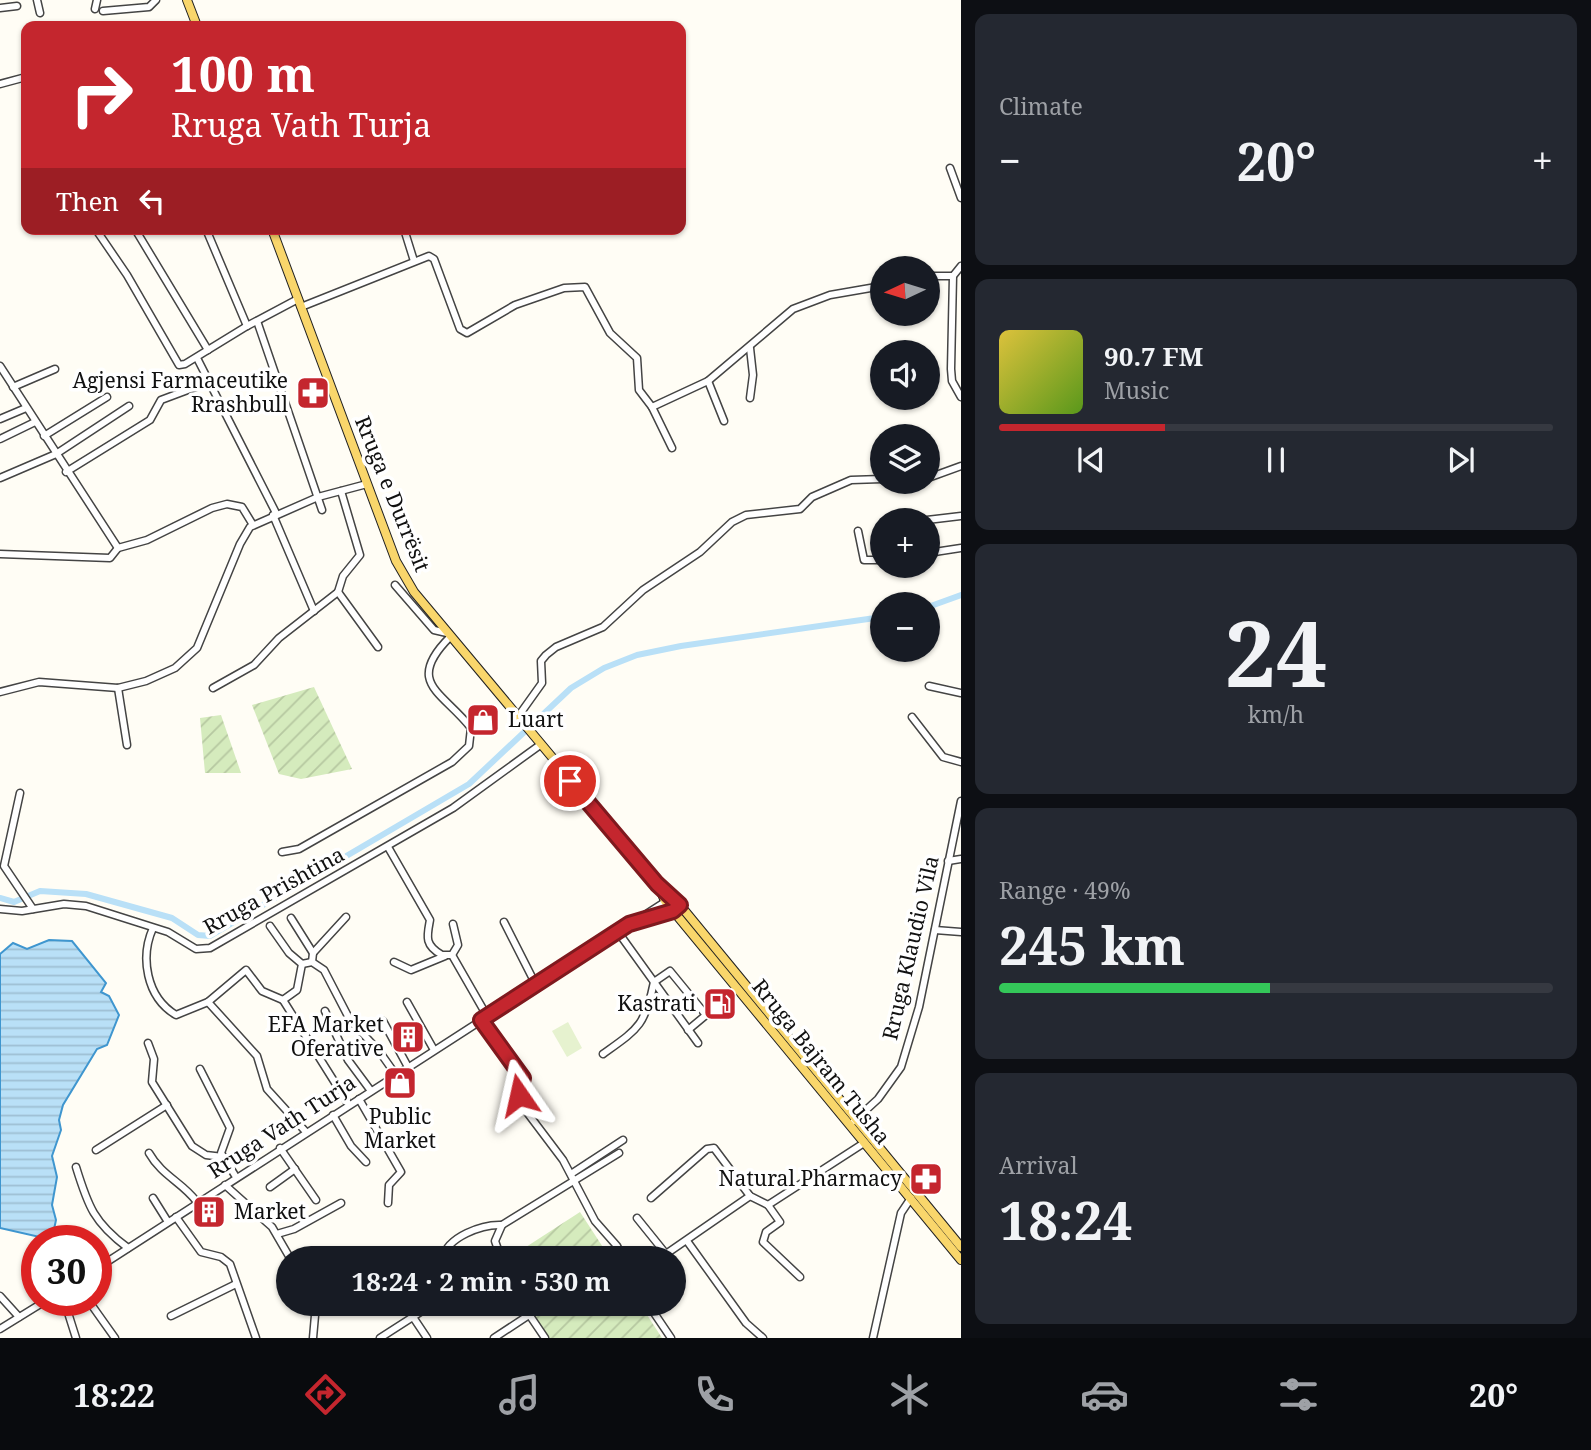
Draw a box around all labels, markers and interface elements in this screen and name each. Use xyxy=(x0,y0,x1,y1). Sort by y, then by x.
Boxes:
text: 100 m xyxy=(171,40,315,106)
icon: right xyxy=(56,49,147,140)
text: Climate xyxy=(999,90,1083,122)
text: Rruga Vath Turja xyxy=(171,103,431,146)
text: 20° xyxy=(1237,125,1316,196)
text: − xyxy=(999,134,1021,186)
text: + xyxy=(1532,134,1553,186)
icon: left xyxy=(133,182,171,220)
text: Then xyxy=(56,183,119,219)
north arrow xyxy=(870,256,940,326)
map controls xyxy=(870,256,940,662)
text: 90.7 FM xyxy=(1104,338,1203,374)
button: sound xyxy=(870,340,940,410)
place label: Agjensi Farmaceutike Rrashbull xyxy=(73,366,288,418)
pharmacy icon: Agjensi Farmaceutike Rrashbull xyxy=(294,374,332,412)
text: Music xyxy=(1104,374,1169,406)
street label: Rruga e Durrësit xyxy=(349,412,437,576)
button: layers xyxy=(870,424,940,494)
icon: previous xyxy=(1072,441,1110,479)
icon: pause xyxy=(1257,441,1295,479)
icon: next xyxy=(1442,441,1480,479)
button: + xyxy=(870,508,940,578)
text: 24 xyxy=(1225,590,1327,714)
button: − xyxy=(870,592,940,662)
text: km/h xyxy=(1248,698,1304,730)
shop icon: Luart xyxy=(464,701,502,739)
place label: Luart xyxy=(508,705,564,733)
pin xyxy=(540,751,600,811)
icon: arrive xyxy=(551,762,589,800)
street label: Rruga Prishtina xyxy=(198,840,349,940)
street label: Rruga Klaudio Vila xyxy=(875,853,945,1043)
text: Range · 49% xyxy=(999,874,1131,906)
text: 245 km xyxy=(999,909,1185,980)
street label: Rruga Bajram Tusha xyxy=(746,973,897,1150)
fuel station icon: Kastrati xyxy=(701,985,739,1023)
place label: Kastrati xyxy=(617,989,696,1017)
place label: EFA Market Oferative xyxy=(268,1010,384,1062)
building icon: EFA Market Oferative xyxy=(389,1018,427,1056)
position arrow xyxy=(482,1058,556,1132)
shop icon: Public Market xyxy=(381,1064,419,1102)
street label: Rruga Vath Turja xyxy=(202,1068,361,1184)
place label: Public Market xyxy=(364,1102,436,1154)
text: Arrival xyxy=(999,1149,1078,1181)
pharmacy icon: Natural Pharmacy xyxy=(907,1160,945,1198)
place label: Natural Pharmacy xyxy=(719,1164,902,1192)
text: 18:24 xyxy=(999,1184,1132,1255)
building icon: Market xyxy=(190,1193,228,1231)
place label: Market xyxy=(234,1197,306,1225)
speed limit sign: 30 xyxy=(21,1225,112,1316)
text: 18:24 · 2 min · 530 m xyxy=(351,1263,611,1299)
icon: directions xyxy=(301,1370,350,1419)
icon: music xyxy=(495,1370,544,1419)
icon: phone xyxy=(690,1370,739,1419)
icon: climate xyxy=(885,1370,934,1419)
icon: car xyxy=(1080,1370,1129,1419)
icon: filters xyxy=(1274,1370,1323,1419)
text: 18:22 xyxy=(73,1373,155,1416)
text: 20° xyxy=(1469,1373,1518,1416)

